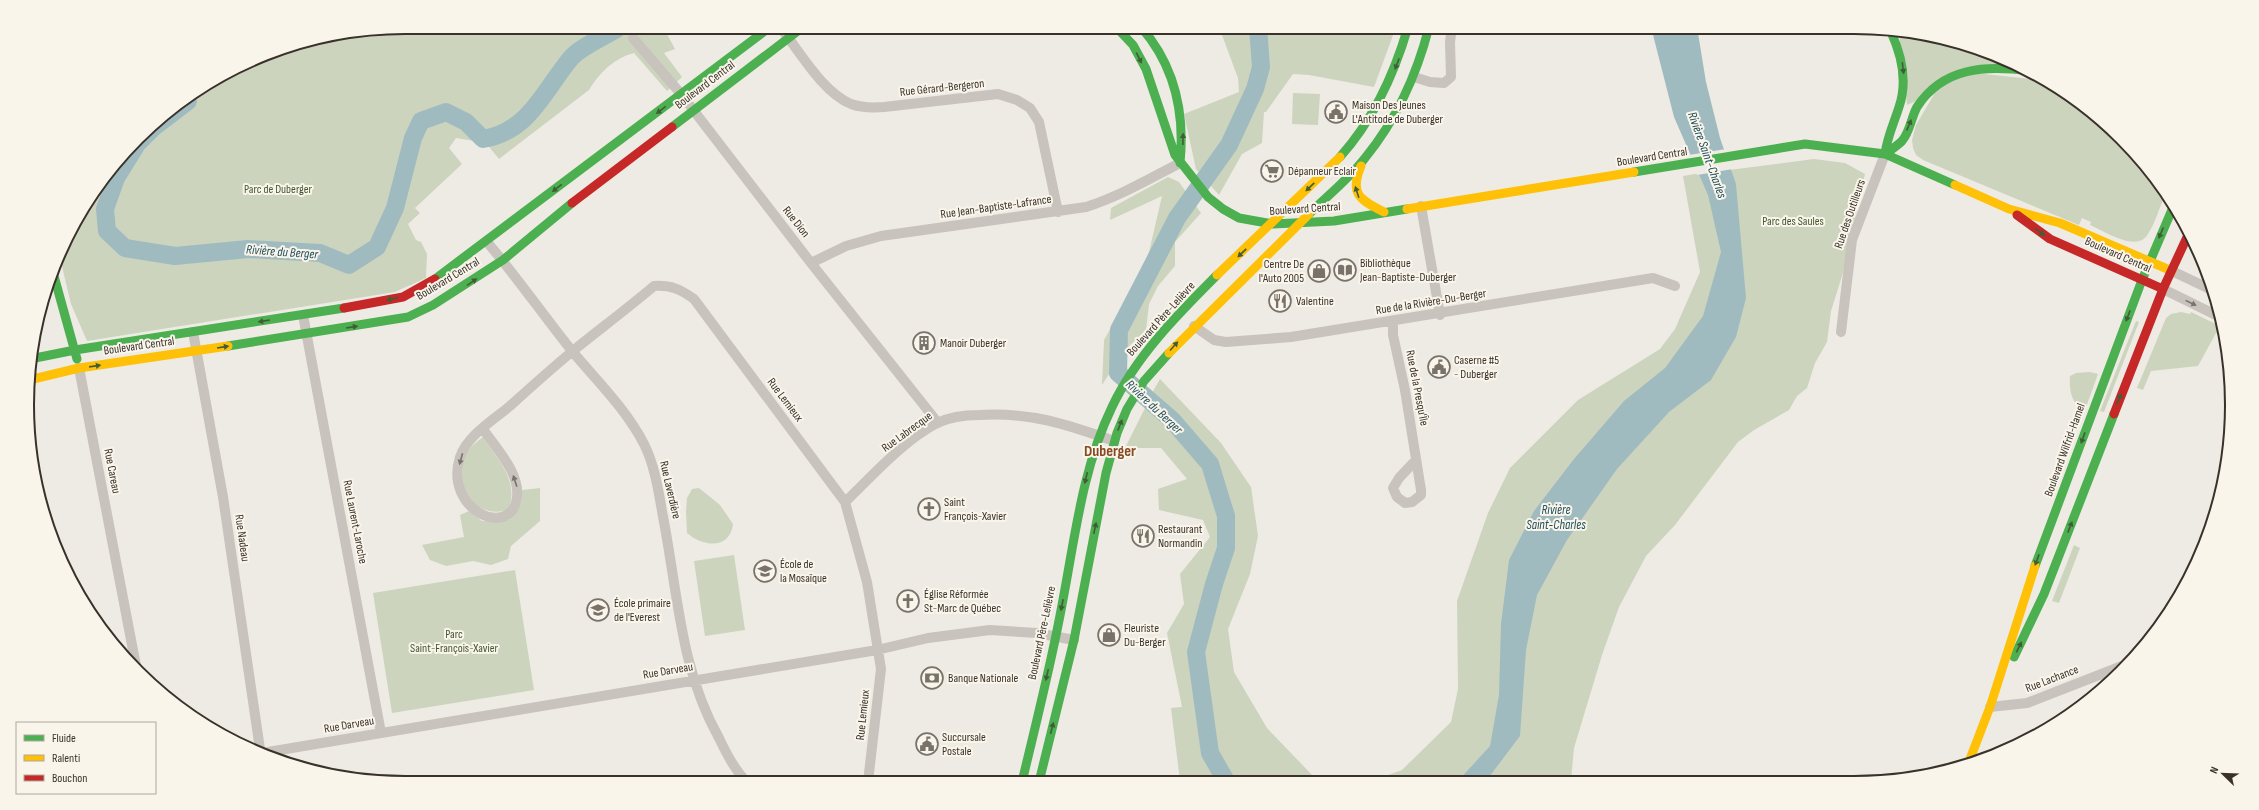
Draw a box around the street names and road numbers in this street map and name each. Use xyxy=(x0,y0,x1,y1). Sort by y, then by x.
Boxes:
street label: Boulevard Central xyxy=(672,58,738,112)
street label: Rue Gérard-Bergeron xyxy=(899,76,985,100)
street label: Boulevard Central xyxy=(1616,144,1688,170)
street label: Rue des Outilleurs xyxy=(1831,177,1869,251)
street label: Rue Jean-Baptiste-Lafrance xyxy=(940,192,1053,222)
street label: Boulevard Central xyxy=(1269,199,1341,219)
street label: Rue Dion xyxy=(779,203,813,241)
street label: Boulevard Central xyxy=(2082,234,2154,276)
street label: Boulevard Central xyxy=(414,254,482,304)
street label: Boulevard Père-Lelièvre xyxy=(1124,278,1199,359)
street label: Rue de la Rivière-Du-Berger xyxy=(1375,286,1488,318)
street label: Boulevard Central xyxy=(103,334,175,358)
street label: Rue de la Presqu'Île xyxy=(1402,349,1432,427)
street label: Rue Lemieux xyxy=(764,375,807,425)
street label: Boulevard Wilfrid-Hamel xyxy=(2041,401,2089,499)
street label: Rue Labrecque xyxy=(879,408,935,455)
street label: Rue Careau xyxy=(100,447,124,495)
street label: Rue Laverdière xyxy=(656,460,684,521)
street label: Rue Laurent-Laroche xyxy=(340,479,370,565)
street label: Rue Nadeau xyxy=(231,513,253,563)
street label: Boulevard Père-Lelièvre xyxy=(1025,585,1059,681)
street label: Rue Darveau xyxy=(642,659,694,683)
street label: Rue Lachance xyxy=(2023,662,2081,696)
street label: Rue Lemieux xyxy=(853,689,873,741)
street label: Rue Darveau xyxy=(323,713,375,737)

